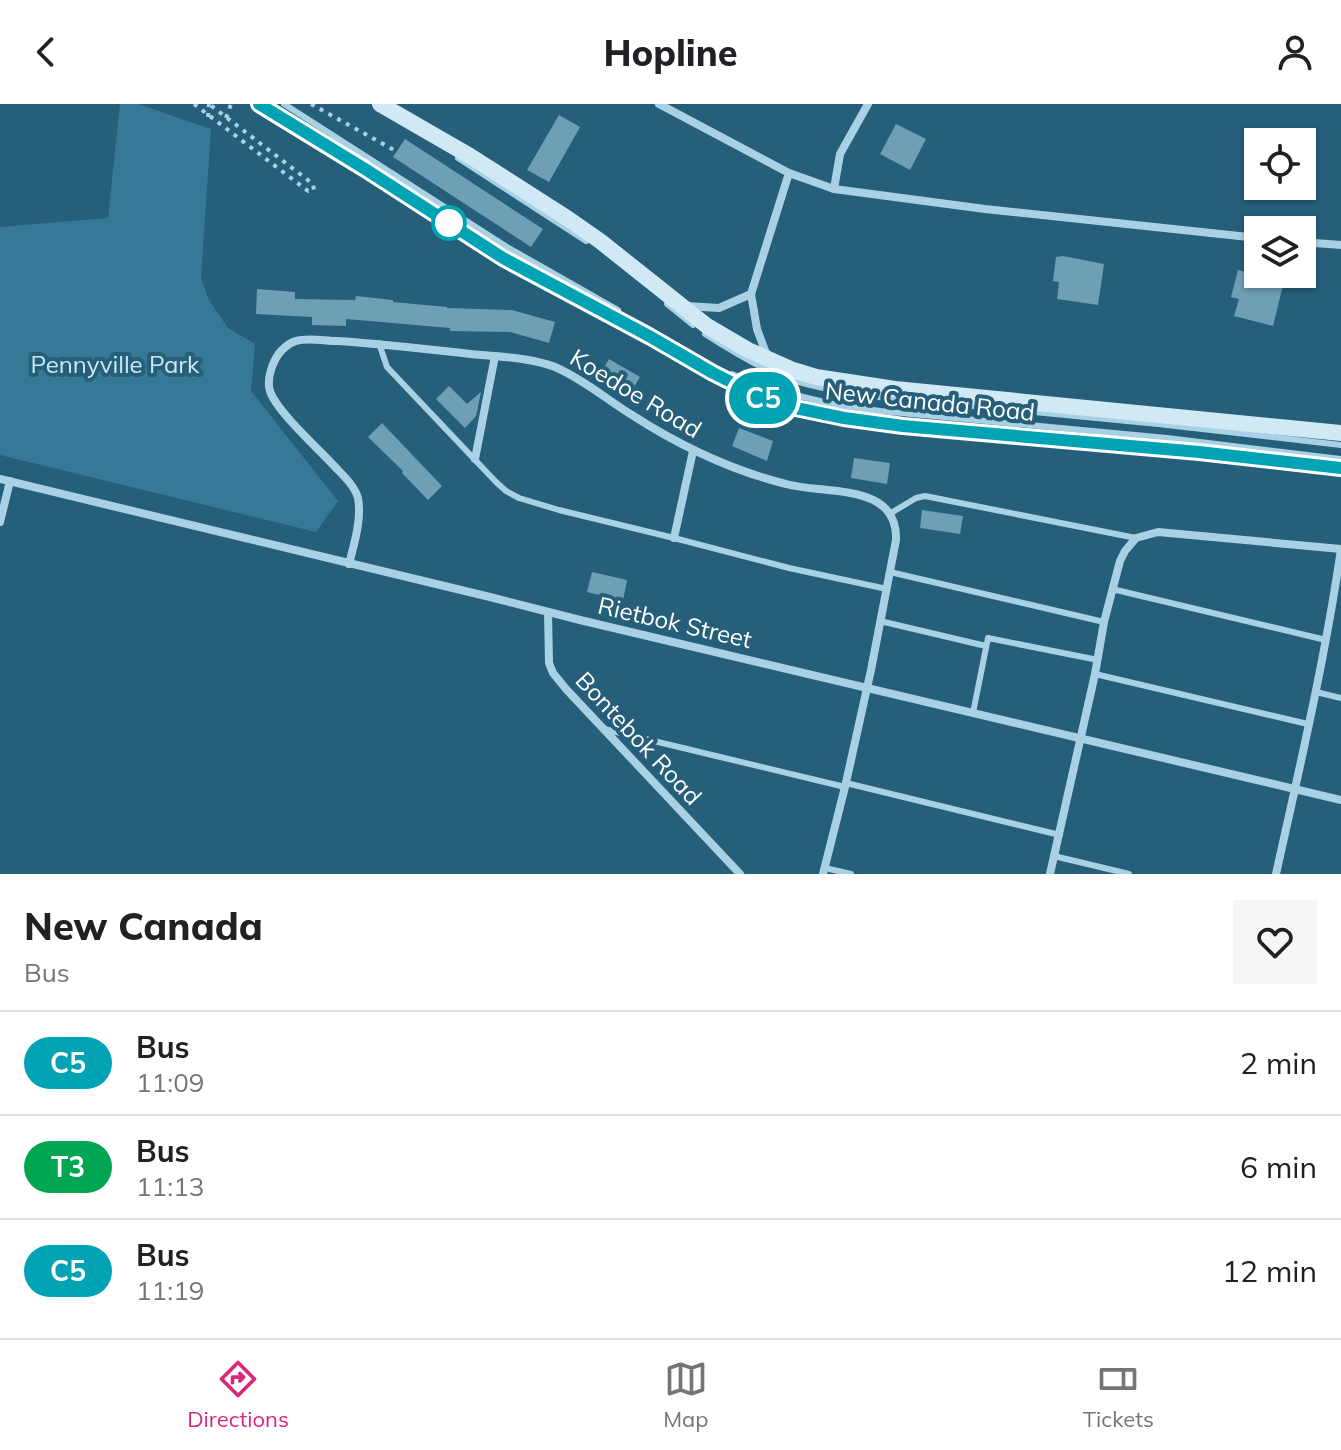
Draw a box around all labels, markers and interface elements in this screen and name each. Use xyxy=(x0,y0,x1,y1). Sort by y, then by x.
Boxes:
icon: back xyxy=(24,30,68,74)
text: Hopline xyxy=(603,30,738,75)
icon: person xyxy=(1273,30,1317,74)
map controls xyxy=(1244,128,1316,288)
button: locate xyxy=(1244,128,1316,200)
unlabelled marker xyxy=(432,206,466,240)
button: layers xyxy=(1244,216,1316,288)
street label: Koedoe Road xyxy=(565,342,707,444)
park label: Pennyville Park xyxy=(31,349,200,379)
line badge: C5 xyxy=(727,372,799,424)
street label: New Canada Road xyxy=(824,375,1036,427)
text: C5 xyxy=(745,380,781,415)
street label: Rietbok Street xyxy=(595,590,755,654)
street label: Bontebok Road xyxy=(570,665,708,811)
button: heart xyxy=(1233,900,1317,984)
text: New Canada xyxy=(24,902,263,950)
text: Bus xyxy=(24,956,70,989)
text: Bus xyxy=(136,1028,190,1066)
text: 2 min xyxy=(1240,1044,1317,1082)
text: C5 xyxy=(50,1045,86,1080)
text: 11:09 xyxy=(136,1066,204,1099)
text: Bus xyxy=(136,1132,190,1170)
text: 6 min xyxy=(1240,1148,1317,1186)
text: T3 xyxy=(51,1149,85,1184)
text: 11:13 xyxy=(136,1170,204,1203)
text: Bus xyxy=(136,1236,190,1274)
text: 12 min xyxy=(1222,1252,1317,1290)
text: C5 xyxy=(50,1253,86,1288)
text: 11:19 xyxy=(136,1274,204,1307)
tab: Directions xyxy=(187,1357,289,1433)
tab: Map xyxy=(663,1357,708,1433)
tab: Tickets xyxy=(1083,1357,1154,1433)

